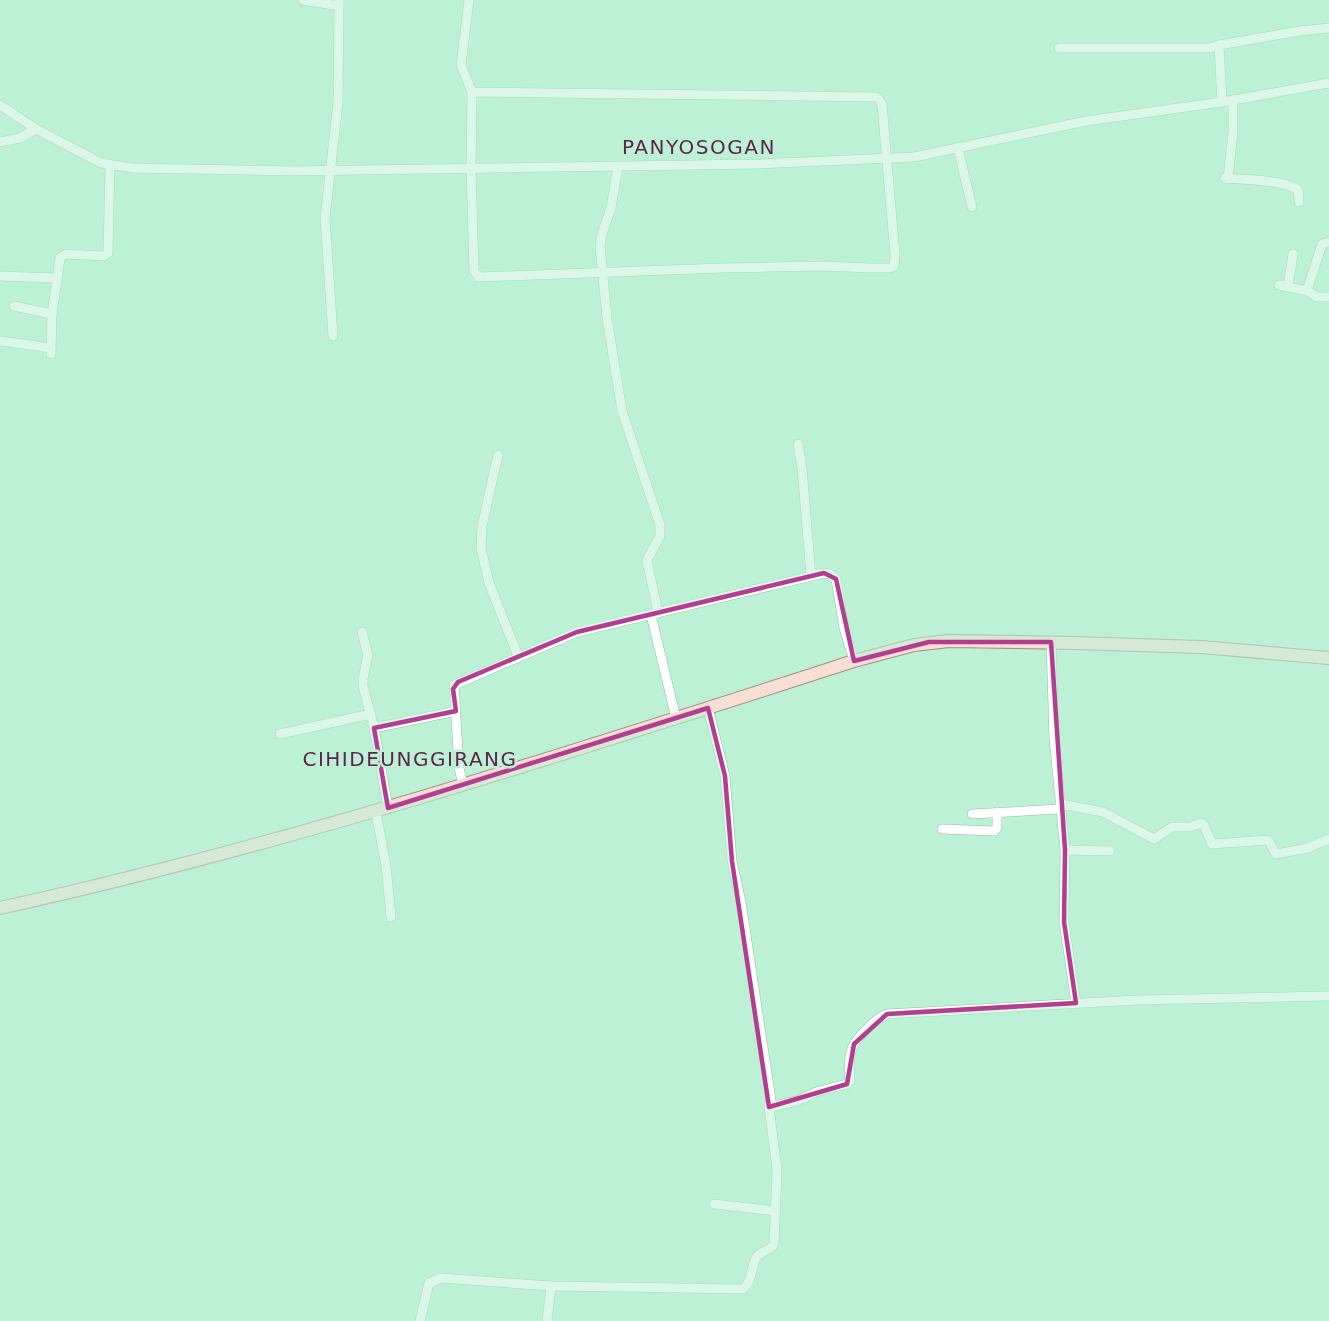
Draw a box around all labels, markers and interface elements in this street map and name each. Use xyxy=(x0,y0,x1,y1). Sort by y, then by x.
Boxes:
district label: PANYOSOGAN xyxy=(622,135,776,159)
district label: CIHIDEUNGGIRANG xyxy=(302,747,518,771)

